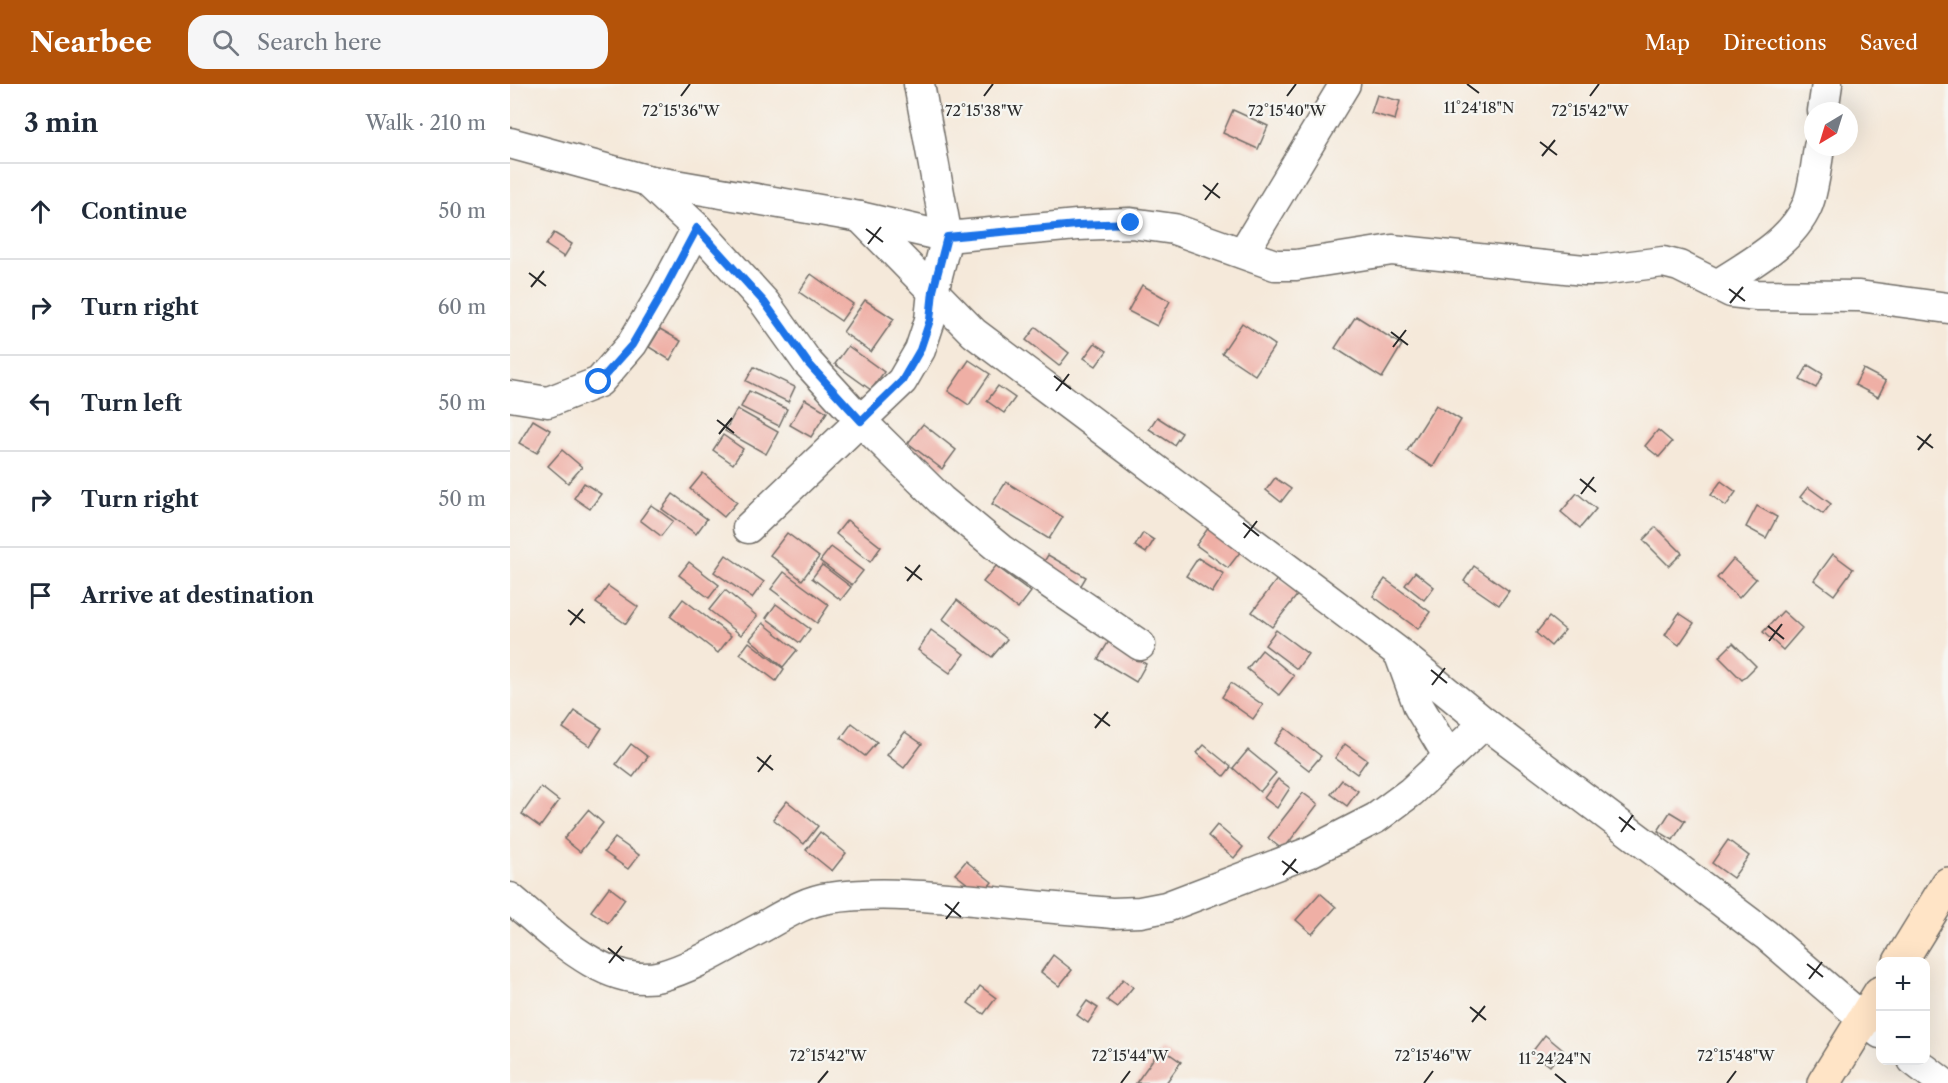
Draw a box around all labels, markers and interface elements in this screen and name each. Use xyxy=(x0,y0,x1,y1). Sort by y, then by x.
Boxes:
search box xyxy=(188,15,608,69)
text: Nearbee xyxy=(30,25,152,59)
icon: search xyxy=(209,26,242,59)
text: Search here xyxy=(257,29,382,56)
text: Map xyxy=(1645,30,1690,55)
text: Directions xyxy=(1723,30,1827,55)
text: Saved xyxy=(1860,30,1918,55)
text: 11°24'18"N xyxy=(1444,98,1514,117)
text: 72°15'36"W xyxy=(642,101,720,120)
text: 72°15'38"W xyxy=(945,101,1023,120)
text: 72°15'40"W xyxy=(1248,101,1327,120)
text: 72°15'42"W xyxy=(1551,101,1629,120)
north arrow xyxy=(1804,102,1858,156)
text: 3 min xyxy=(24,107,98,139)
text: Walk · 210 m xyxy=(365,111,486,135)
icon: ahead xyxy=(24,195,57,228)
text: Continue xyxy=(81,198,187,225)
text: 50 m xyxy=(439,199,486,223)
route end xyxy=(1117,209,1143,235)
icon: right xyxy=(24,291,57,324)
text: Turn right xyxy=(81,294,199,321)
text: 60 m xyxy=(438,295,486,319)
route start xyxy=(585,368,611,394)
icon: left xyxy=(24,387,57,420)
text: Turn left xyxy=(81,390,182,417)
text: 50 m xyxy=(439,391,486,415)
icon: right xyxy=(24,483,57,516)
text: Turn right xyxy=(81,486,199,513)
text: 50 m xyxy=(439,487,486,511)
icon: arrive xyxy=(24,579,57,612)
text: Arrive at destination xyxy=(81,582,314,609)
map controls xyxy=(1876,957,1930,1065)
button: + xyxy=(1876,957,1930,1011)
button: − xyxy=(1876,1011,1930,1065)
text: 72°15'42"W xyxy=(789,1046,867,1065)
text: 72°15'44"W xyxy=(1091,1046,1169,1065)
text: 72°15'46"W xyxy=(1394,1046,1472,1065)
text: 72°15'48"W xyxy=(1697,1046,1775,1065)
text: 11°24'24"N xyxy=(1519,1049,1591,1068)

